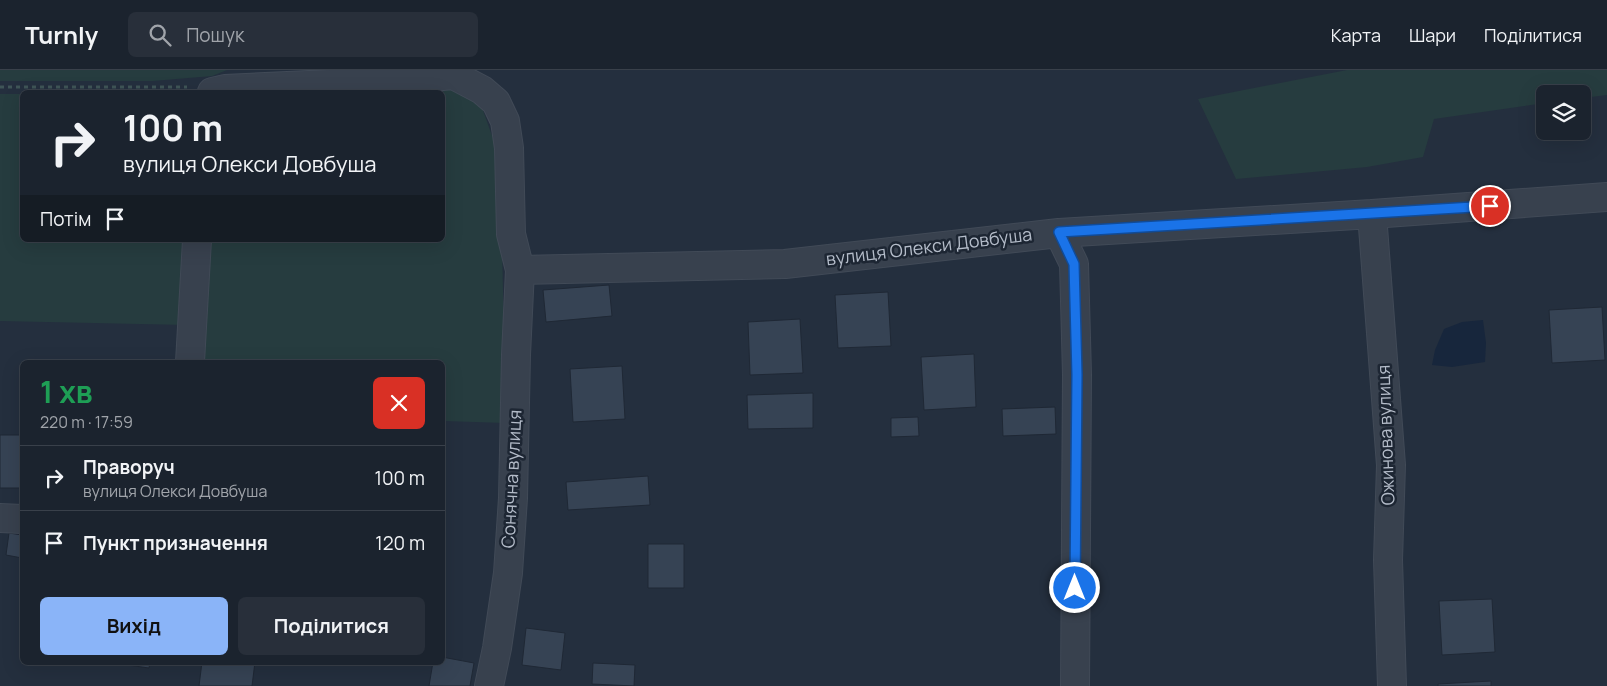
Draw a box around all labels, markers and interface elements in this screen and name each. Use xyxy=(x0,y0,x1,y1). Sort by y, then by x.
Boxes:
search box xyxy=(128,12,478,57)
text: Turnly xyxy=(25,18,98,51)
icon: search xyxy=(146,21,174,49)
text: Пошук xyxy=(186,22,244,48)
text: Карта xyxy=(1331,23,1381,47)
text: Шари xyxy=(1409,23,1456,47)
text: Поділитися xyxy=(1484,23,1582,47)
map controls xyxy=(1536,85,1591,140)
button: layers xyxy=(1536,85,1591,140)
text: 100 m xyxy=(123,104,223,152)
icon: right xyxy=(40,110,105,175)
text: вулиця Олекси Довбуша xyxy=(123,149,376,179)
pin xyxy=(1469,185,1511,227)
icon: arrive xyxy=(1476,192,1504,220)
icon: arrive xyxy=(101,205,129,233)
text: Потім xyxy=(40,206,91,232)
street label: вулиця Олекси Довбуша xyxy=(825,221,1033,271)
street label: Ожинова вулиця xyxy=(1371,364,1399,506)
text: 1 хв xyxy=(40,371,93,412)
button: close xyxy=(373,377,425,429)
street label: Сонячна вулиця xyxy=(495,409,527,549)
text: 220 m · 17:59 xyxy=(40,411,133,433)
text: Праворуч xyxy=(83,454,175,480)
icon: right xyxy=(40,464,68,492)
text: 100 m xyxy=(374,465,425,491)
text: вулиця Олекси Довбуша xyxy=(83,480,267,502)
icon: arrive xyxy=(40,529,68,557)
text: Пункт призначення xyxy=(83,530,268,556)
text: 120 m xyxy=(375,530,425,556)
position arrow xyxy=(1048,561,1100,613)
button: Вихід xyxy=(40,597,228,655)
button: Поділитися xyxy=(238,597,425,655)

